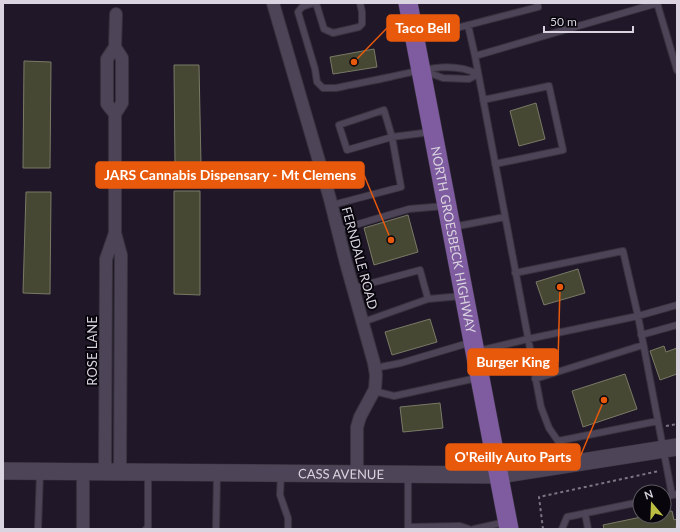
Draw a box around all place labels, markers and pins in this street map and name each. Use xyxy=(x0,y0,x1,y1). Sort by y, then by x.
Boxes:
callout: Taco Bell xyxy=(387,15,459,41)
callout: JARS Cannabis Dispensary - Mt Clemens xyxy=(96,162,364,188)
callout: Burger King xyxy=(468,349,558,375)
callout: O'Reilly Auto Parts xyxy=(446,444,580,470)

